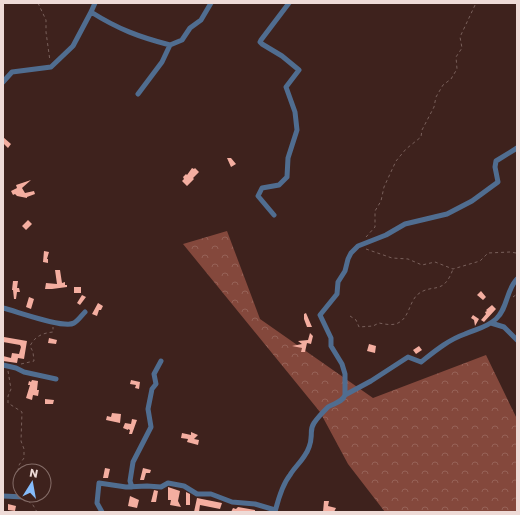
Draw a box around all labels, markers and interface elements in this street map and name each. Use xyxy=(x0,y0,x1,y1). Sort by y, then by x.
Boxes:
north arrow xyxy=(12,463,52,503)
text: N xyxy=(28,465,39,482)

